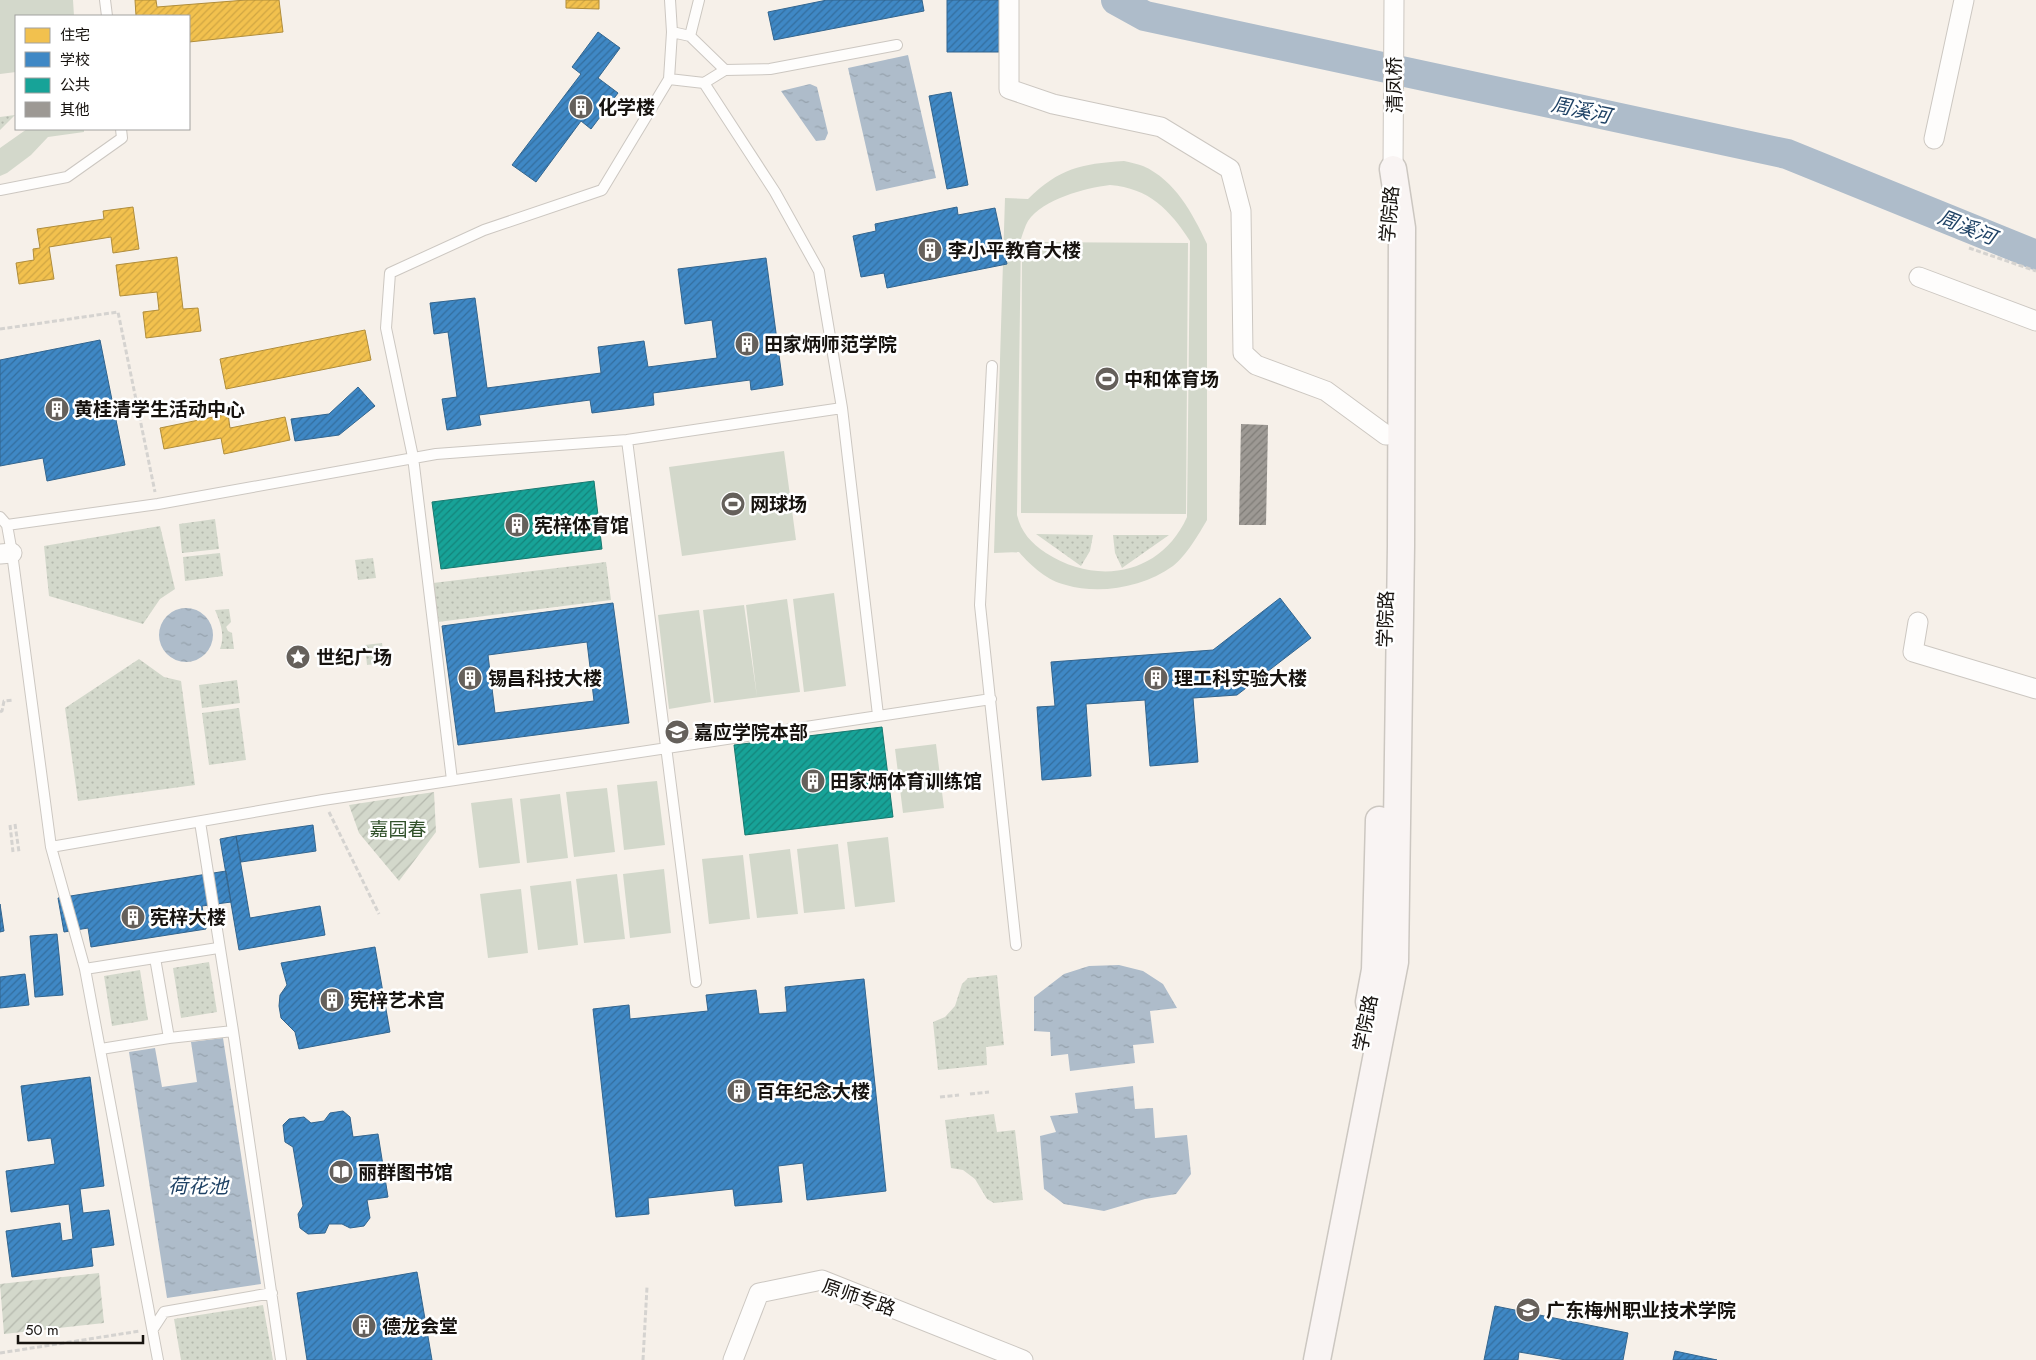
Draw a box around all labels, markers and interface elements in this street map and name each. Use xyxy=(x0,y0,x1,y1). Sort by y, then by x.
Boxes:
legend xyxy=(15,15,190,130)
text: 住宅 xyxy=(60,24,90,46)
text: 学校 xyxy=(60,49,90,71)
street label: 清凤桥 xyxy=(1381,56,1408,114)
text: 公共 xyxy=(60,74,90,96)
water label: 周溪河 xyxy=(1549,90,1617,132)
building icon: 化学楼 xyxy=(568,94,594,120)
place label: 化学楼 xyxy=(598,94,655,121)
text: 其他 xyxy=(60,99,90,121)
street label: 学院路 xyxy=(1374,184,1405,244)
water label: 周溪河 xyxy=(1934,203,2004,254)
building icon: 李小平教育大楼 xyxy=(917,237,943,263)
place label: 李小平教育大楼 xyxy=(948,237,1081,264)
building icon: 田家炳师范学院 xyxy=(734,331,760,357)
place label: 田家炳师范学院 xyxy=(764,331,897,358)
sports icon: 中和体育场 xyxy=(1094,366,1120,392)
place label: 中和体育场 xyxy=(1124,366,1219,393)
building icon: 黄桂清学生活动中心 xyxy=(44,396,70,422)
place label: 黄桂清学生活动中心 xyxy=(74,396,245,423)
sports icon: 网球场 xyxy=(720,491,746,517)
place label: 网球场 xyxy=(750,491,807,518)
building icon: 宪梓体育馆 xyxy=(504,512,530,538)
place label: 宪梓体育馆 xyxy=(534,512,629,539)
street label: 学院路 xyxy=(1371,590,1400,648)
place icon: 世纪广场 xyxy=(285,644,311,670)
place label: 世纪广场 xyxy=(316,644,392,671)
building icon: 锡昌科技大楼 xyxy=(457,665,483,691)
place label: 锡昌科技大楼 xyxy=(488,665,602,692)
building icon: 理工科实验大楼 xyxy=(1143,665,1169,691)
place label: 理工科实验大楼 xyxy=(1174,665,1307,692)
school or university icon: 嘉应学院本部 xyxy=(664,719,690,745)
place label: 嘉应学院本部 xyxy=(694,719,808,746)
building icon: 田家炳体育训练馆 xyxy=(800,768,826,794)
place label: 田家炳体育训练馆 xyxy=(830,768,982,795)
park label: 嘉园春 xyxy=(369,816,427,843)
building icon: 宪梓大楼 xyxy=(120,904,146,930)
place label: 宪梓大楼 xyxy=(150,904,226,931)
building icon: 宪梓艺术宫 xyxy=(319,987,345,1013)
place label: 宪梓艺术宫 xyxy=(350,987,445,1014)
street label: 学院路 xyxy=(1347,993,1384,1054)
building icon: 百年纪念大楼 xyxy=(726,1078,752,1104)
place label: 百年纪念大楼 xyxy=(756,1078,870,1105)
library icon: 丽群图书馆 xyxy=(328,1159,354,1185)
place label: 丽群图书馆 xyxy=(358,1159,453,1186)
water label: 荷花池 xyxy=(168,1172,230,1201)
street label: 原师专路 xyxy=(819,1272,899,1323)
school or university icon: 广东梅州职业技术学院 xyxy=(1515,1297,1541,1323)
place label: 广东梅州职业技术学院 xyxy=(1546,1297,1736,1324)
scale bar xyxy=(18,1312,142,1344)
building icon: 德龙会堂 xyxy=(351,1313,377,1339)
place label: 德龙会堂 xyxy=(382,1313,458,1340)
text: 50 m xyxy=(25,1319,59,1341)

